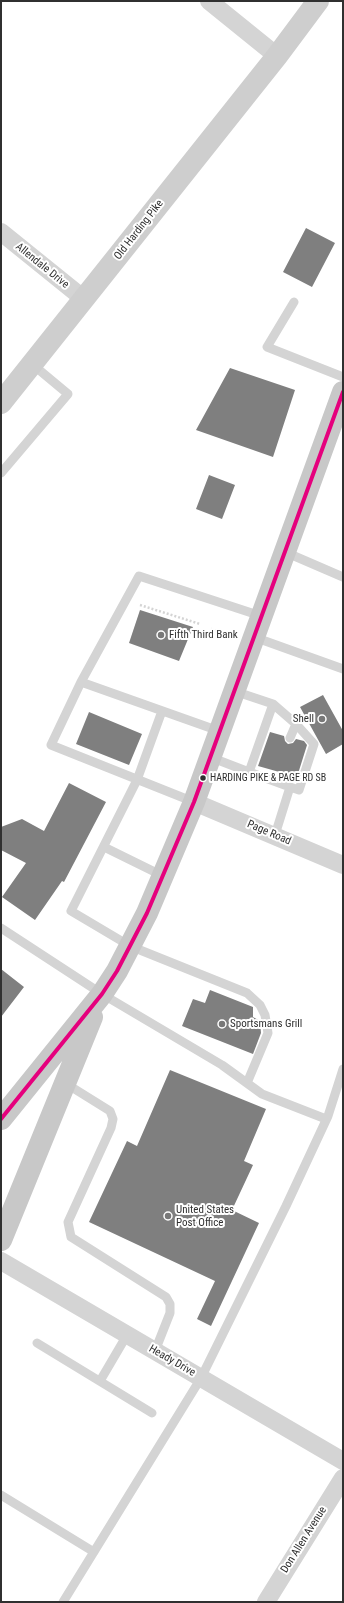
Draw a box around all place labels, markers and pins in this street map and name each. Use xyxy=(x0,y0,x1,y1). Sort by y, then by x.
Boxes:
place label: Fifth Third Bank xyxy=(169,628,238,642)
marker: Fifth Third Bank xyxy=(156,630,166,640)
place label: Shell xyxy=(293,712,314,726)
marker: Shell xyxy=(317,714,327,724)
place label: HARDING PIKE & PAGE RD SB xyxy=(210,772,326,784)
marker: HARDING PIKE & PAGE RD SB xyxy=(198,773,208,783)
place label: Sportsmans Grill xyxy=(230,1017,302,1031)
marker: Sportsmans Grill xyxy=(217,1019,227,1029)
place label: United States Post Office xyxy=(176,1203,234,1229)
marker: United States Post Office xyxy=(163,1211,173,1221)

